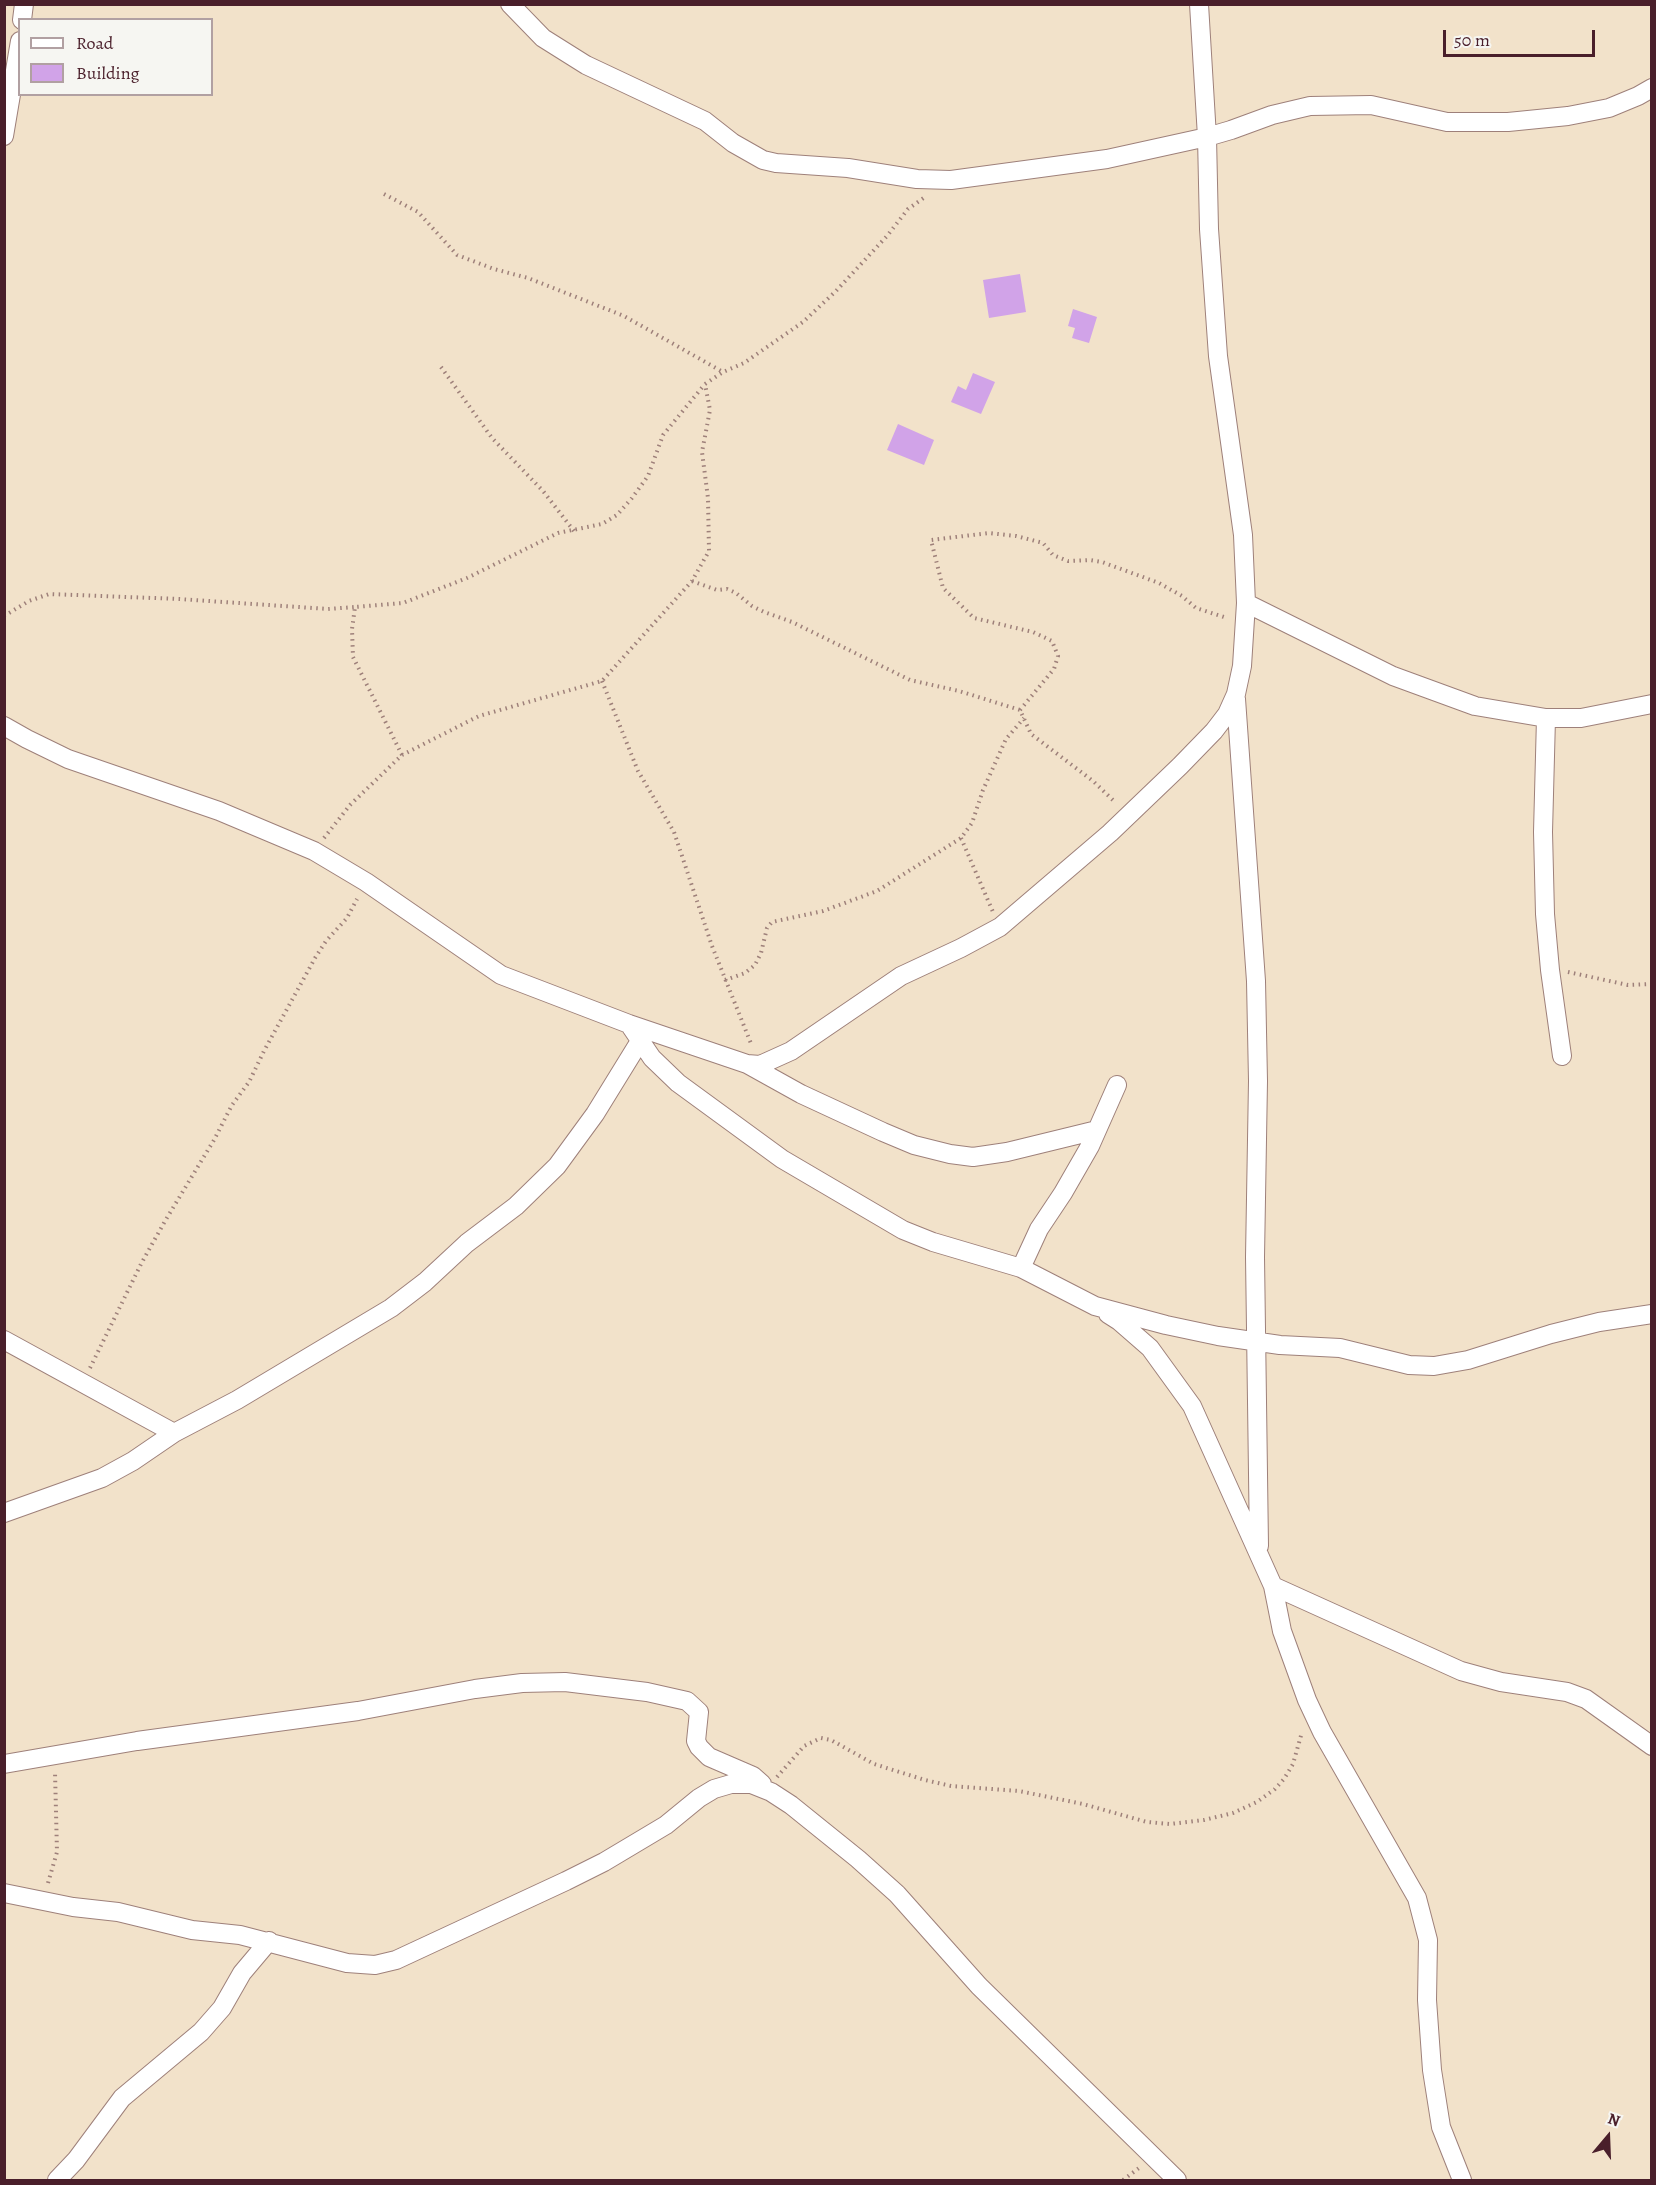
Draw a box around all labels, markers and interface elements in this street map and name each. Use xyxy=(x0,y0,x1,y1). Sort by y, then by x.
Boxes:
legend xyxy=(18,18,213,96)
scale bar xyxy=(1446,18,1598,56)
text: 50 m xyxy=(1454,28,1490,52)
text: Road xyxy=(76,31,113,55)
text: Building xyxy=(76,61,140,85)
north arrow xyxy=(1578,2107,1638,2167)
text: N xyxy=(1605,2108,1623,2132)

